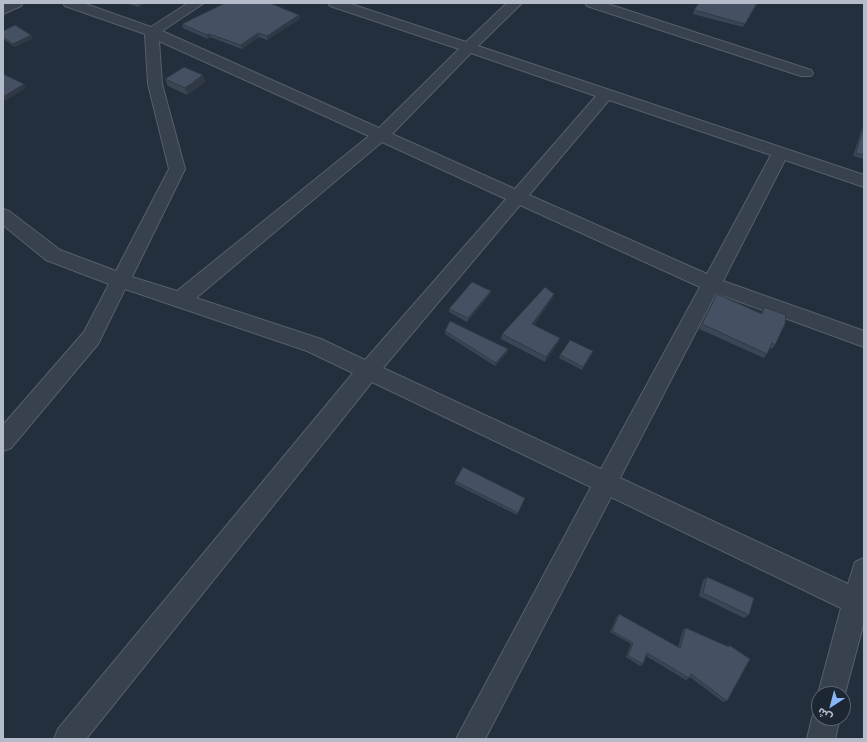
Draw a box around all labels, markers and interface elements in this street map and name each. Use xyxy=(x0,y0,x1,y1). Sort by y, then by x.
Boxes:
north arrow xyxy=(811,686,851,726)
text: ش xyxy=(814,706,834,725)

